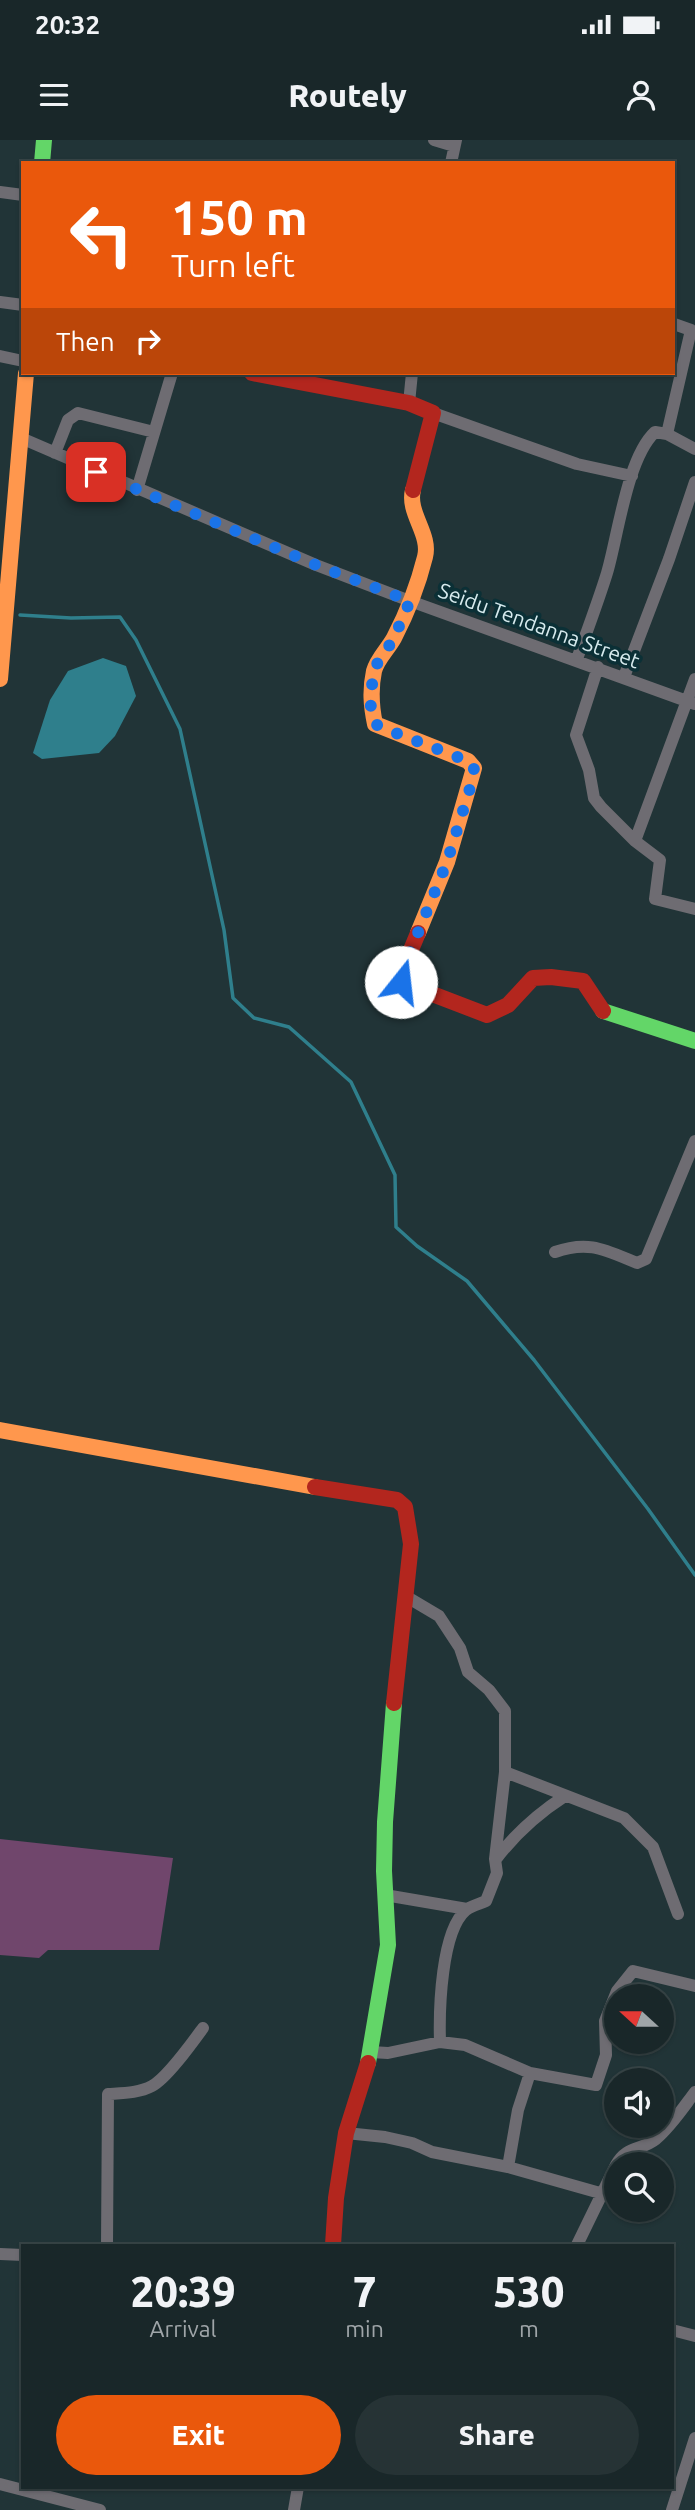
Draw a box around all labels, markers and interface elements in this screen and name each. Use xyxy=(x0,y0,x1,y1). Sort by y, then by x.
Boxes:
text: 20:32 xyxy=(35,10,100,39)
icon: menu xyxy=(35,76,73,114)
icon: person xyxy=(622,76,660,114)
text: Routely xyxy=(288,77,407,113)
icon: left xyxy=(56,189,147,280)
text: 150 m xyxy=(171,189,308,244)
text: Turn left xyxy=(171,247,295,283)
icon: right xyxy=(129,322,167,360)
text: Then xyxy=(56,327,115,356)
pin xyxy=(66,442,126,502)
icon: arrive xyxy=(77,453,115,491)
street label: Seidu Tendanna Street xyxy=(435,577,643,673)
position arrow xyxy=(364,945,438,1019)
north arrow xyxy=(604,1984,674,2054)
map controls xyxy=(604,1984,674,2222)
button: sound xyxy=(604,2068,674,2138)
button: search xyxy=(604,2152,674,2222)
text: 20:39 xyxy=(131,2268,236,2315)
text: 7 xyxy=(353,2268,376,2315)
text: 530 xyxy=(493,2268,564,2315)
text: Arrival xyxy=(150,2316,217,2341)
text: min xyxy=(345,2316,384,2341)
text: m xyxy=(519,2316,539,2341)
button: Exit xyxy=(56,2395,341,2475)
button: Share xyxy=(355,2395,639,2475)

